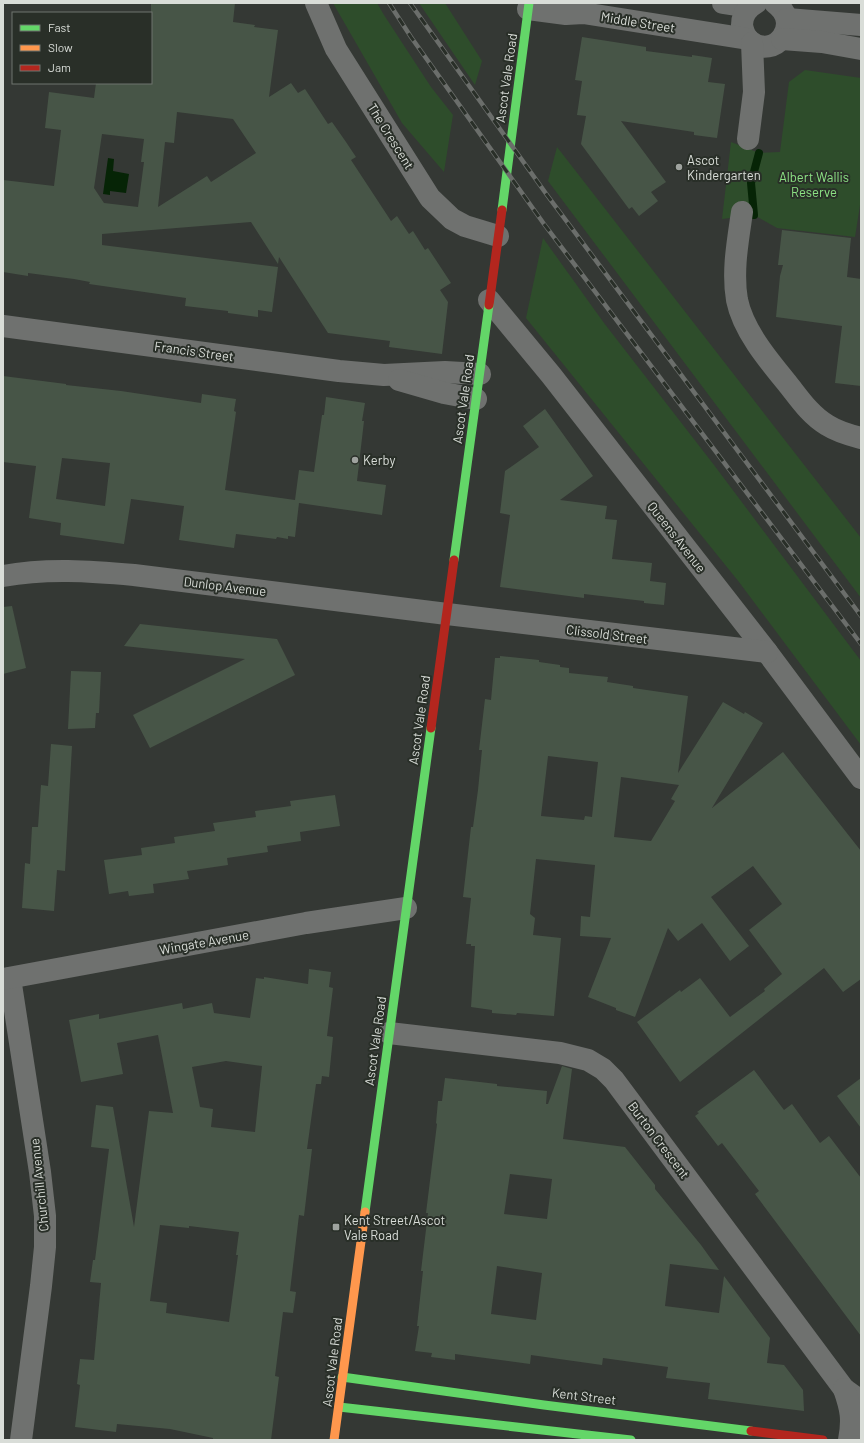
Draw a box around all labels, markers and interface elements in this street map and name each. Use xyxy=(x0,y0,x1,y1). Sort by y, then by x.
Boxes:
street label: Middle Street xyxy=(600,8,676,36)
legend xyxy=(12,12,152,84)
text: Fast xyxy=(48,20,71,34)
street label: Ascot Vale Road xyxy=(492,32,520,124)
text: Slow xyxy=(48,40,73,54)
text: Jam xyxy=(48,60,71,74)
street label: The Crescent xyxy=(364,100,418,172)
place label: Ascot Kindergarten xyxy=(687,152,761,183)
marker: Ascot Kindergarten xyxy=(674,162,684,172)
park label: Albert Wallis Reserve xyxy=(779,169,849,200)
street label: Francis Street xyxy=(153,338,235,364)
street label: Ascot Vale Road xyxy=(449,353,477,445)
place label: Kerby xyxy=(363,452,395,468)
marker: Kerby xyxy=(350,455,360,465)
street label: Queens Avenue xyxy=(644,498,710,576)
street label: Dunlop Avenue xyxy=(183,573,267,599)
street label: Clissold Street xyxy=(565,621,649,647)
street label: Ascot Vale Road xyxy=(405,674,433,766)
street label: Wingate Avenue xyxy=(158,926,250,958)
street label: Ascot Vale Road xyxy=(361,995,389,1087)
street label: Burton Crescent xyxy=(625,1098,693,1182)
street label: Churchill Avenue xyxy=(26,1138,52,1232)
place label: Kent Street/Ascot Vale Road xyxy=(344,1212,445,1243)
marker: Kent Street/Ascot Vale Road xyxy=(331,1222,341,1232)
street label: Ascot Vale Road xyxy=(319,1316,345,1408)
street label: Kent Street xyxy=(551,1384,617,1408)

